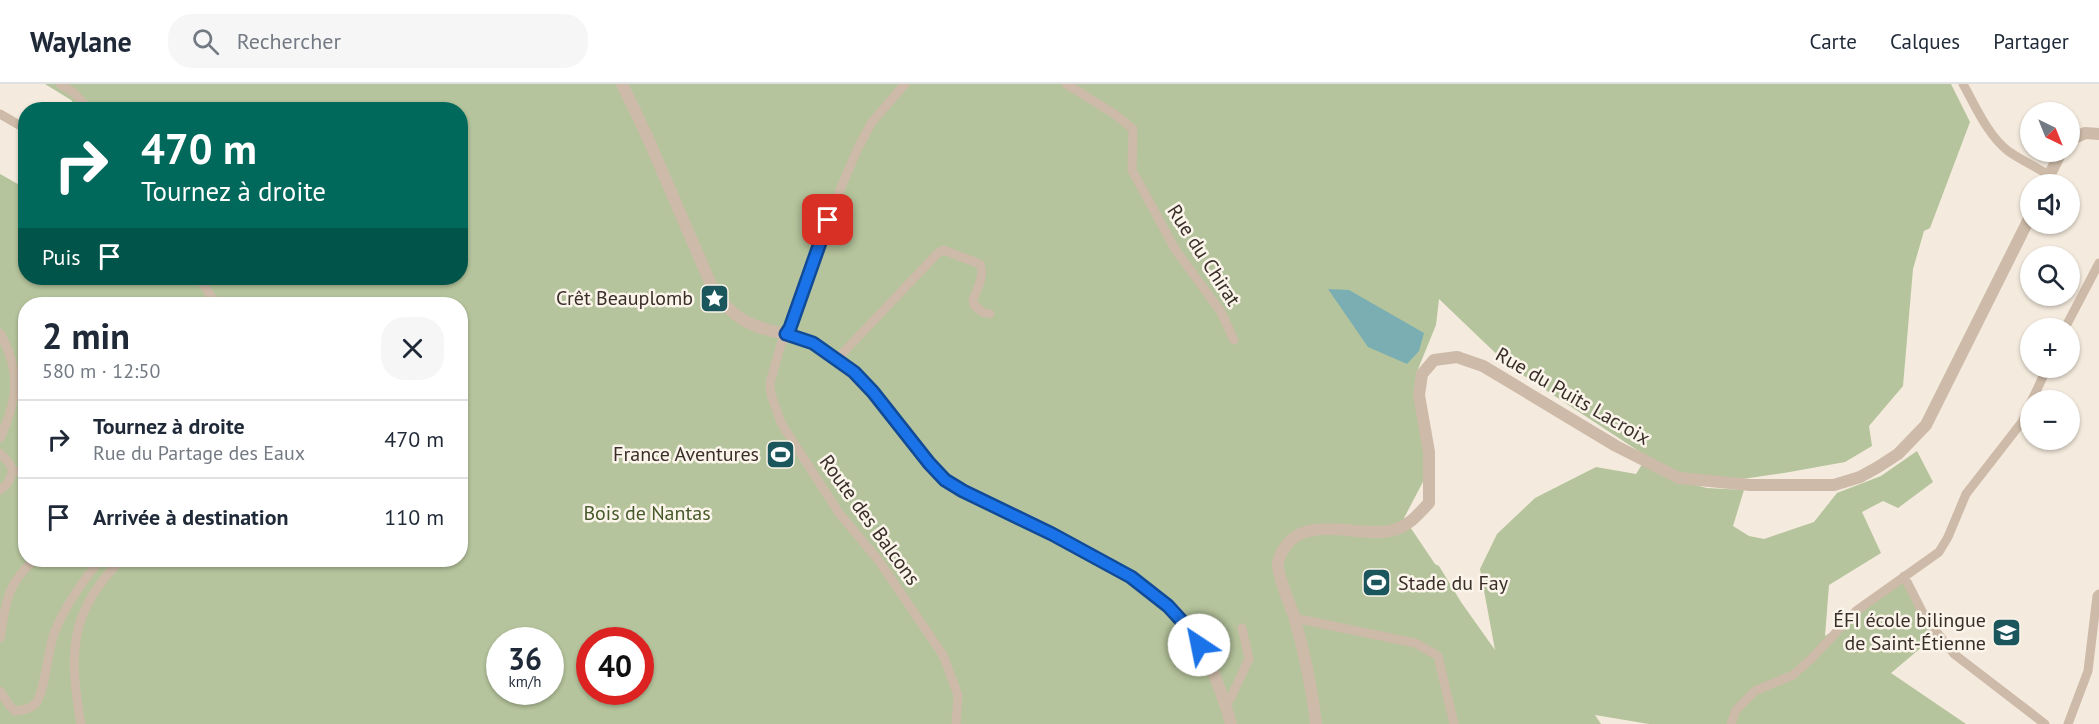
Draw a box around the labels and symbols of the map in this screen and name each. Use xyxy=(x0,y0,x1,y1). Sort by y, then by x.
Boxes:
north arrow xyxy=(2020,102,2080,162)
pin xyxy=(802,194,853,245)
street label: Rue du Chirat xyxy=(1161,199,1247,311)
place icon: Crêt Beauplomb xyxy=(698,282,730,314)
place label: Crêt Beauplomb xyxy=(556,285,693,311)
street label: Rue du Puits Lacroix xyxy=(1491,341,1655,451)
sports icon: France Aventures xyxy=(764,438,796,470)
place label: France Aventures xyxy=(613,441,759,467)
street label: Route des Balcons xyxy=(814,450,926,590)
park label: Bois de Nantas xyxy=(583,500,711,526)
sports icon: Stade du Fay xyxy=(1361,567,1393,599)
place label: Stade du Fay xyxy=(1398,570,1509,596)
place label: ÉFI école bilingue de Saint-Étienne xyxy=(1833,607,1986,656)
position arrow xyxy=(1167,613,1231,677)
school or university icon: ÉFI école bilingue de Saint-Étienne xyxy=(1991,616,2023,648)
speed limit sign: 40 xyxy=(576,627,654,705)

